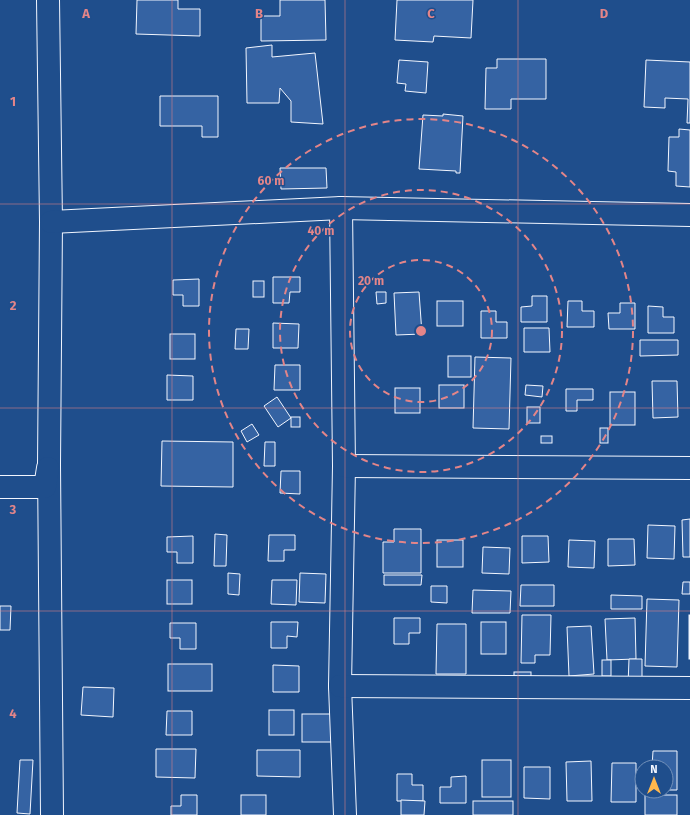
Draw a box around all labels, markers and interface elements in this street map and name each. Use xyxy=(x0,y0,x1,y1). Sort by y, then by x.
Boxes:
text: A xyxy=(81,6,90,21)
text: B xyxy=(255,6,263,21)
text: C xyxy=(427,6,435,21)
text: D xyxy=(600,6,609,21)
text: 1 xyxy=(10,94,16,109)
text: 60 m xyxy=(258,174,284,188)
text: 40 m xyxy=(308,224,334,238)
text: 20 m xyxy=(358,274,384,288)
text: 2 xyxy=(10,298,17,313)
centre of rings xyxy=(414,324,428,338)
text: 3 xyxy=(9,502,17,517)
text: 4 xyxy=(9,706,17,721)
north arrow xyxy=(634,759,674,799)
text: N xyxy=(650,763,658,776)

